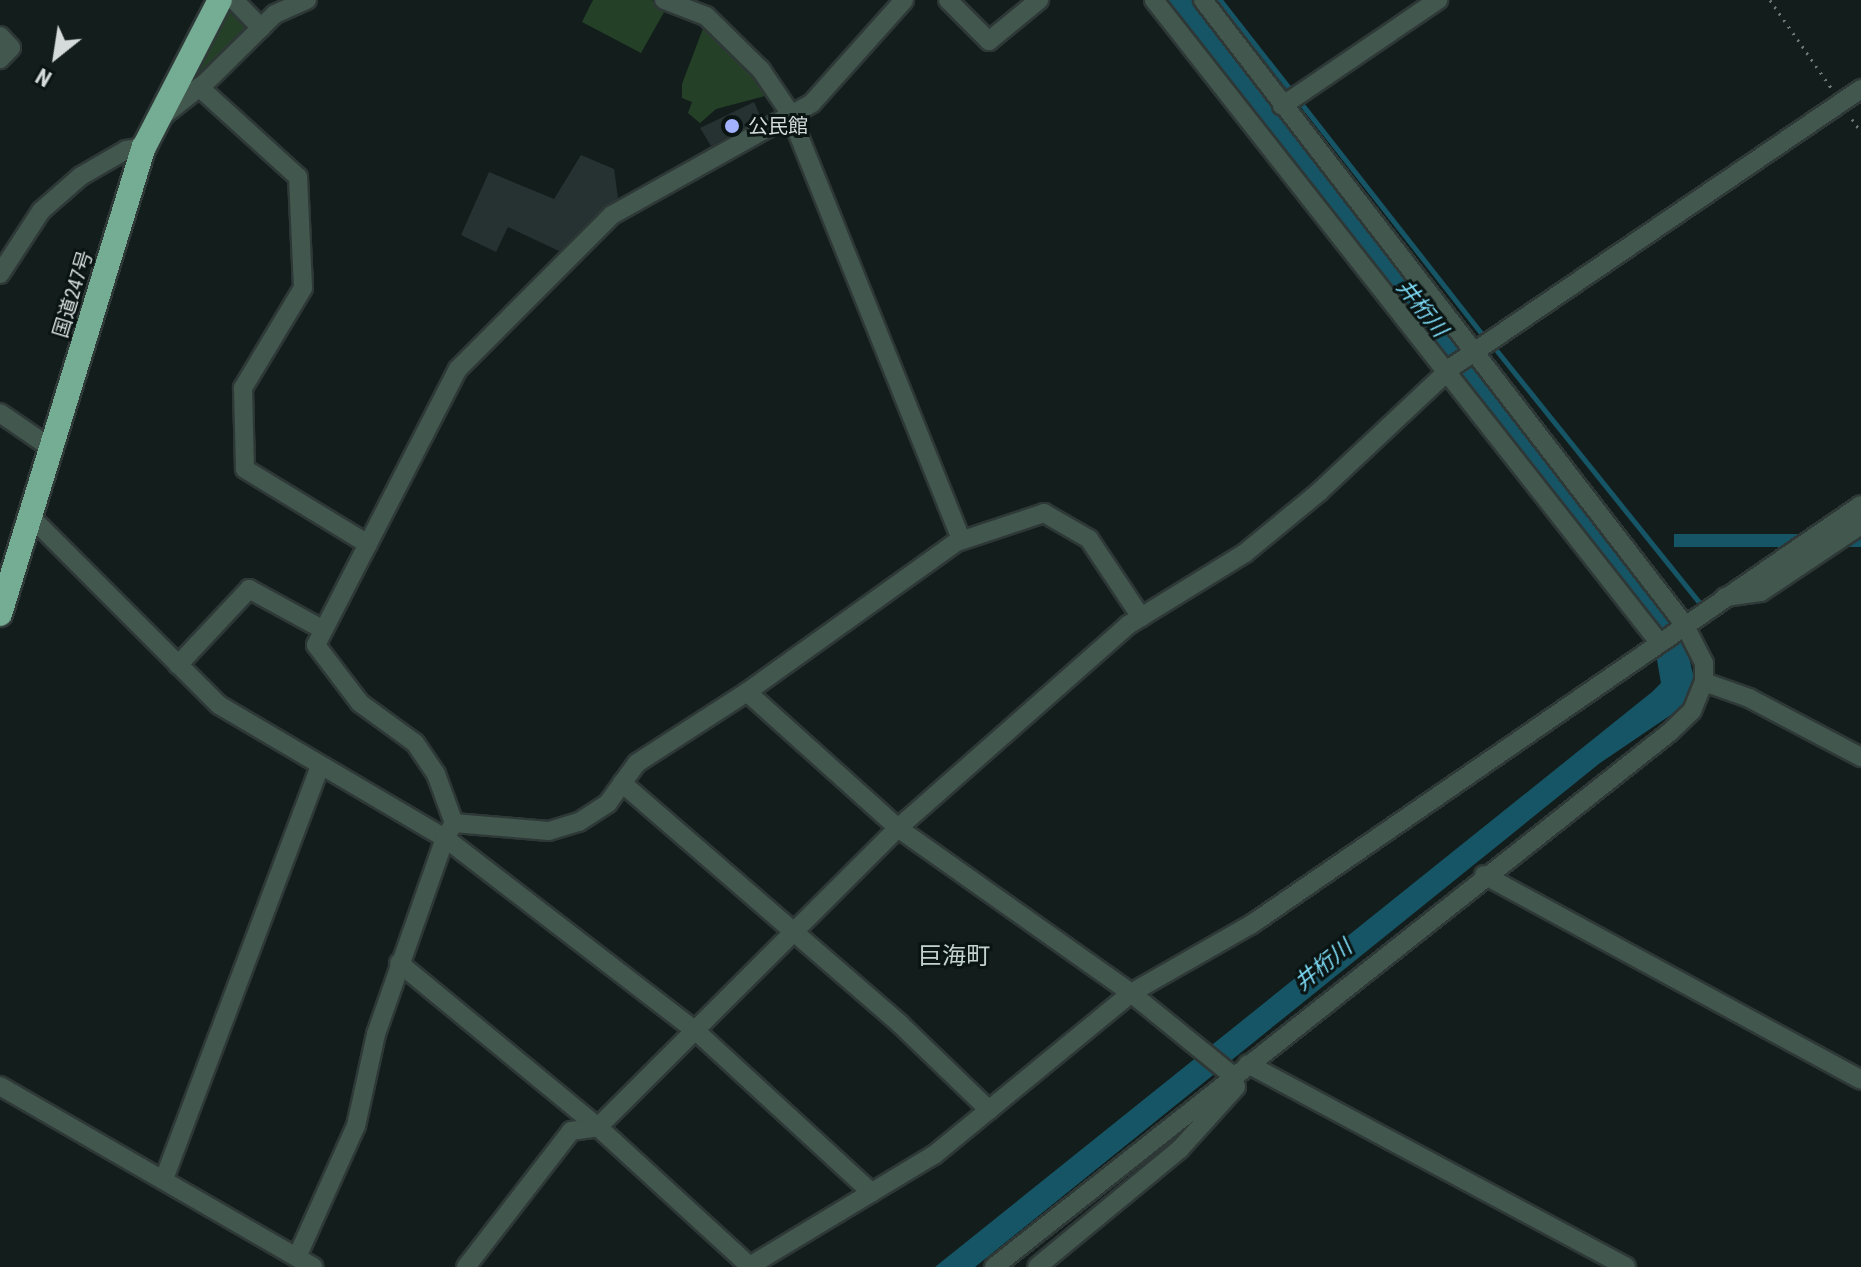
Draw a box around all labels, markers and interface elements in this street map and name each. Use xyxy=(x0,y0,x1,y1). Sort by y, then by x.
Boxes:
north arrow xyxy=(16,16,96,96)
text: N xyxy=(32,63,56,91)
place label: 公民館 xyxy=(748,114,808,138)
marker: 公民館 xyxy=(723,117,741,135)
street label: 国道247号 xyxy=(48,248,98,340)
water label: 井桁川 xyxy=(1391,274,1453,342)
water label: 井桁川 xyxy=(1289,934,1357,996)
district label: 巨海町 xyxy=(918,943,990,971)

